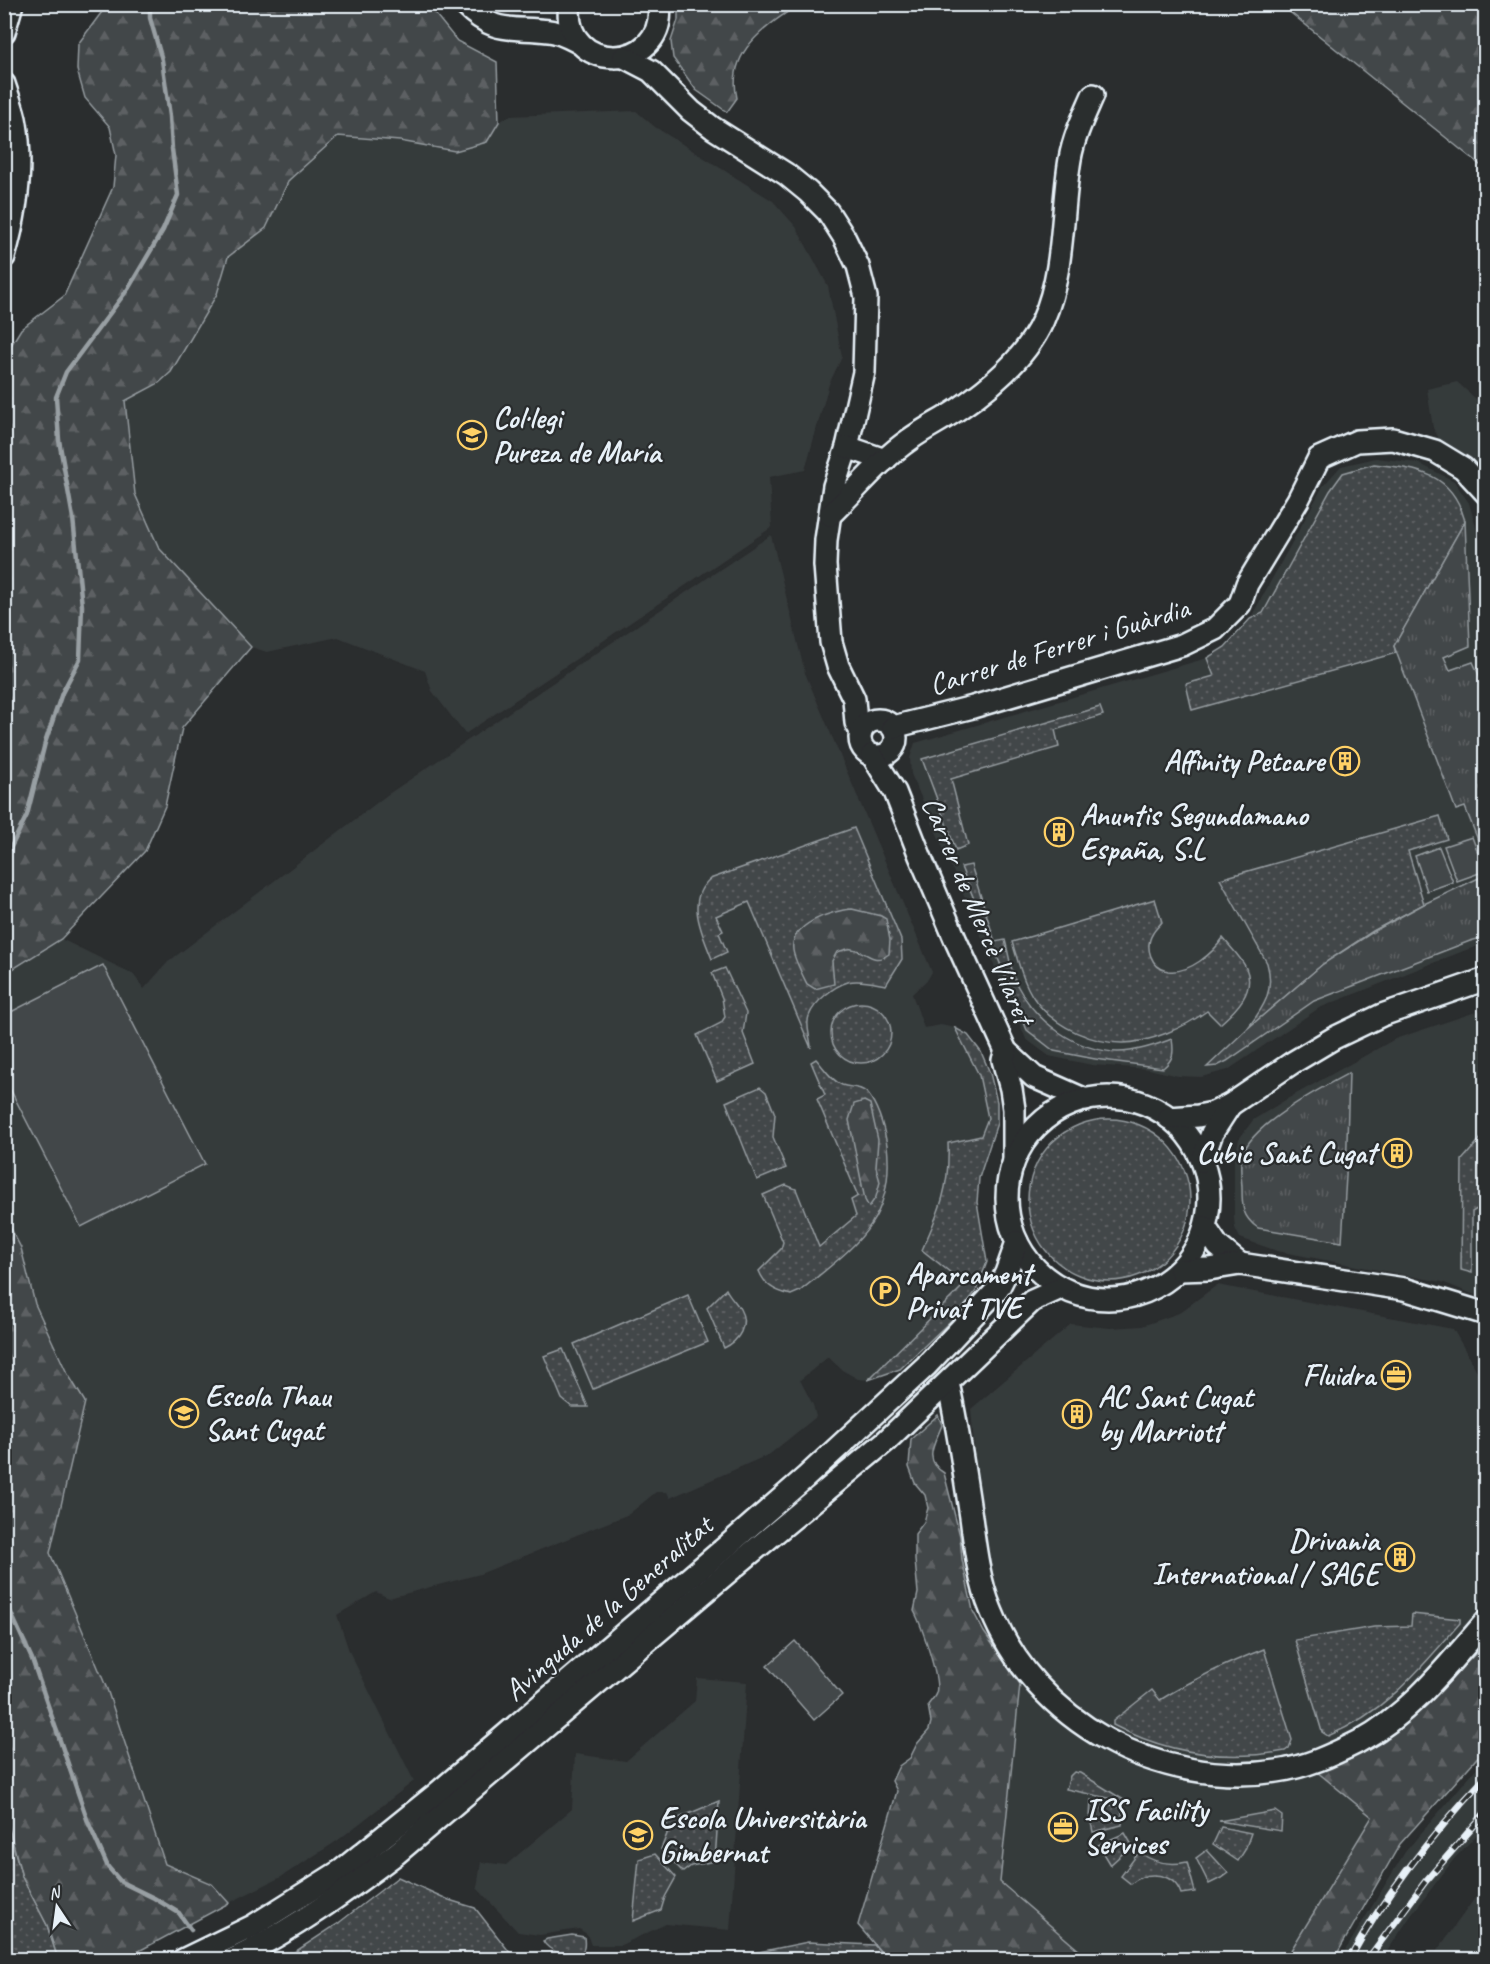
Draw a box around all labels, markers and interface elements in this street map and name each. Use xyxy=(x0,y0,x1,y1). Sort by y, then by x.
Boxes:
place label: Col·legi Pureza de María xyxy=(493,399,663,471)
school or university icon: Col·legi Pureza de María xyxy=(456,419,488,451)
street label: Carrer de Ferrer i Guàrdia xyxy=(924,588,1195,704)
place label: Affinity Petcare xyxy=(1164,742,1327,780)
building icon: Affinity Petcare xyxy=(1329,745,1361,777)
street label: Carrer de Mercè Vilaret xyxy=(913,790,1045,1033)
place label: Anuntis Segundamano España, S.L xyxy=(1080,796,1310,868)
building icon: Anuntis Segundamano España, S.L xyxy=(1043,816,1075,848)
place label: Cubic Sant Cugat xyxy=(1197,1134,1381,1172)
building icon: Cubic Sant Cugat xyxy=(1381,1137,1413,1169)
place label: Aparcament Privat TVE xyxy=(906,1255,1036,1327)
parking icon: Aparcament Privat TVE xyxy=(869,1275,901,1307)
place label: Fluidra xyxy=(1303,1356,1377,1394)
office icon: Fluidra xyxy=(1380,1359,1412,1391)
place label: Escola Thau Sant Cugat xyxy=(205,1377,332,1449)
place label: AC Sant Cugat by Marriott xyxy=(1098,1378,1256,1451)
school or university icon: Escola Thau Sant Cugat xyxy=(168,1397,200,1429)
building icon: AC Sant Cugat by Marriott xyxy=(1061,1398,1093,1430)
street label: Avinguda de la Generalitat xyxy=(496,1505,723,1709)
place label: Drivania International / SAGE xyxy=(1152,1521,1384,1593)
building icon: Drivania International / SAGE xyxy=(1384,1541,1416,1573)
place label: ISS Facility Services xyxy=(1084,1791,1211,1863)
place label: Escola Universitària Gimbernat xyxy=(659,1799,868,1871)
office icon: ISS Facility Services xyxy=(1047,1811,1079,1843)
school or university icon: Escola Universitària Gimbernat xyxy=(622,1819,654,1851)
north arrow xyxy=(27,1877,87,1937)
text: N xyxy=(47,1882,64,1904)

